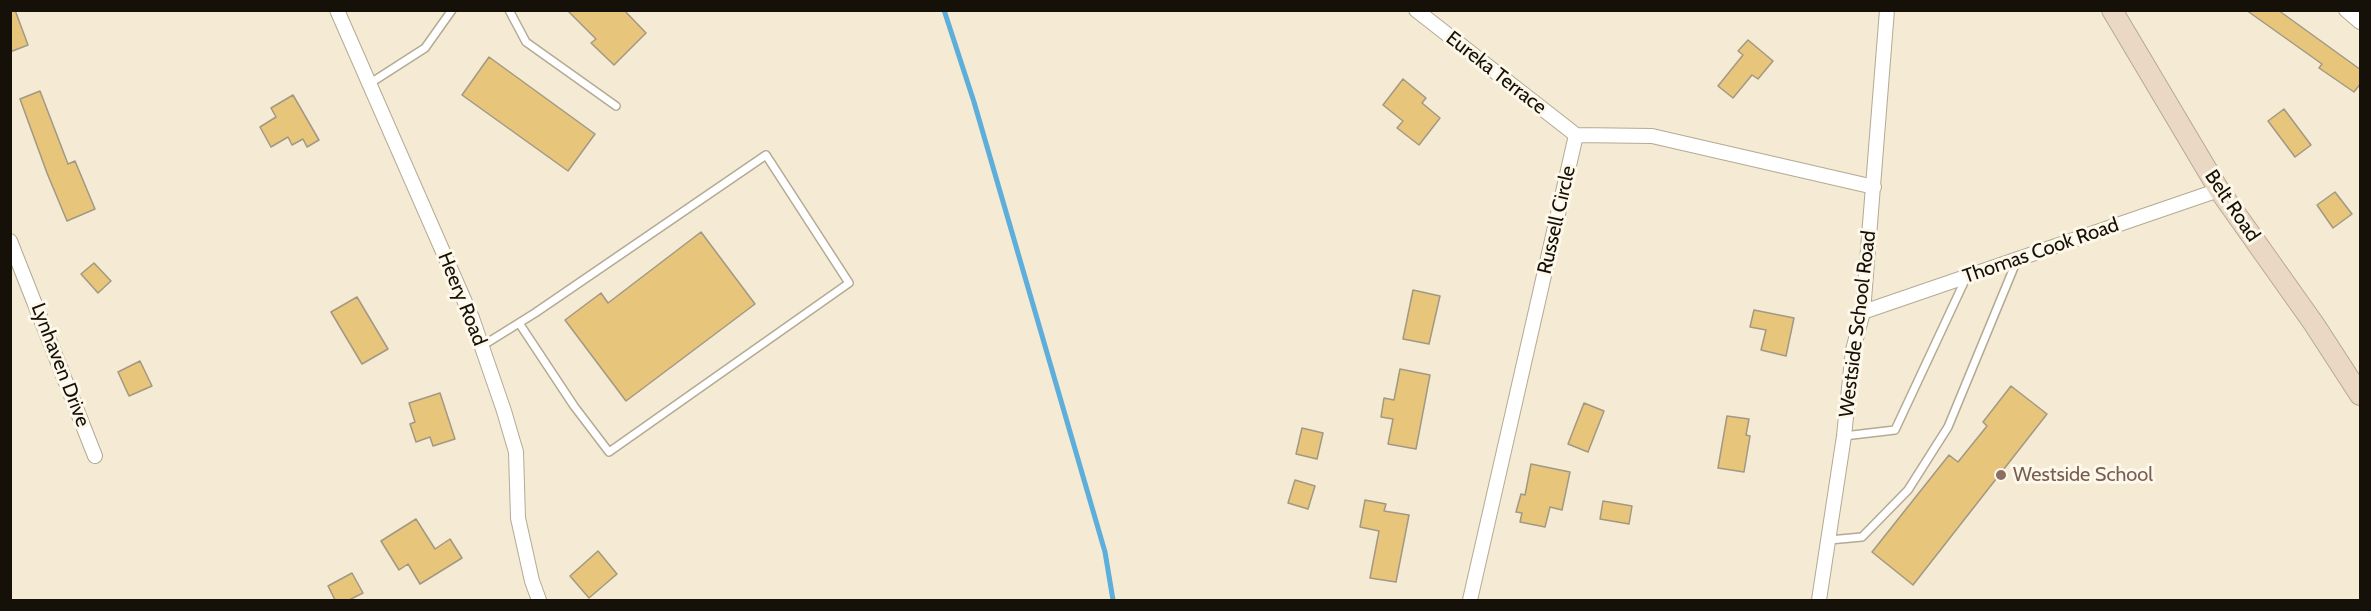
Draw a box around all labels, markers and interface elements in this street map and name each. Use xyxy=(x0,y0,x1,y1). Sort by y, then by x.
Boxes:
street label: Eureka Terrace xyxy=(1441,26,1551,120)
street label: Russell Circle xyxy=(1533,164,1581,276)
street label: Belt Road xyxy=(2199,166,2265,246)
street label: Thomas Cook Road xyxy=(1960,213,2122,289)
street label: Westside School Road xyxy=(1835,229,1881,419)
street label: Heery Road xyxy=(432,249,492,349)
street label: Lynhaven Drive xyxy=(25,300,95,430)
place label: Westside School xyxy=(2013,463,2153,487)
marker: Westside School xyxy=(1994,468,2008,482)

